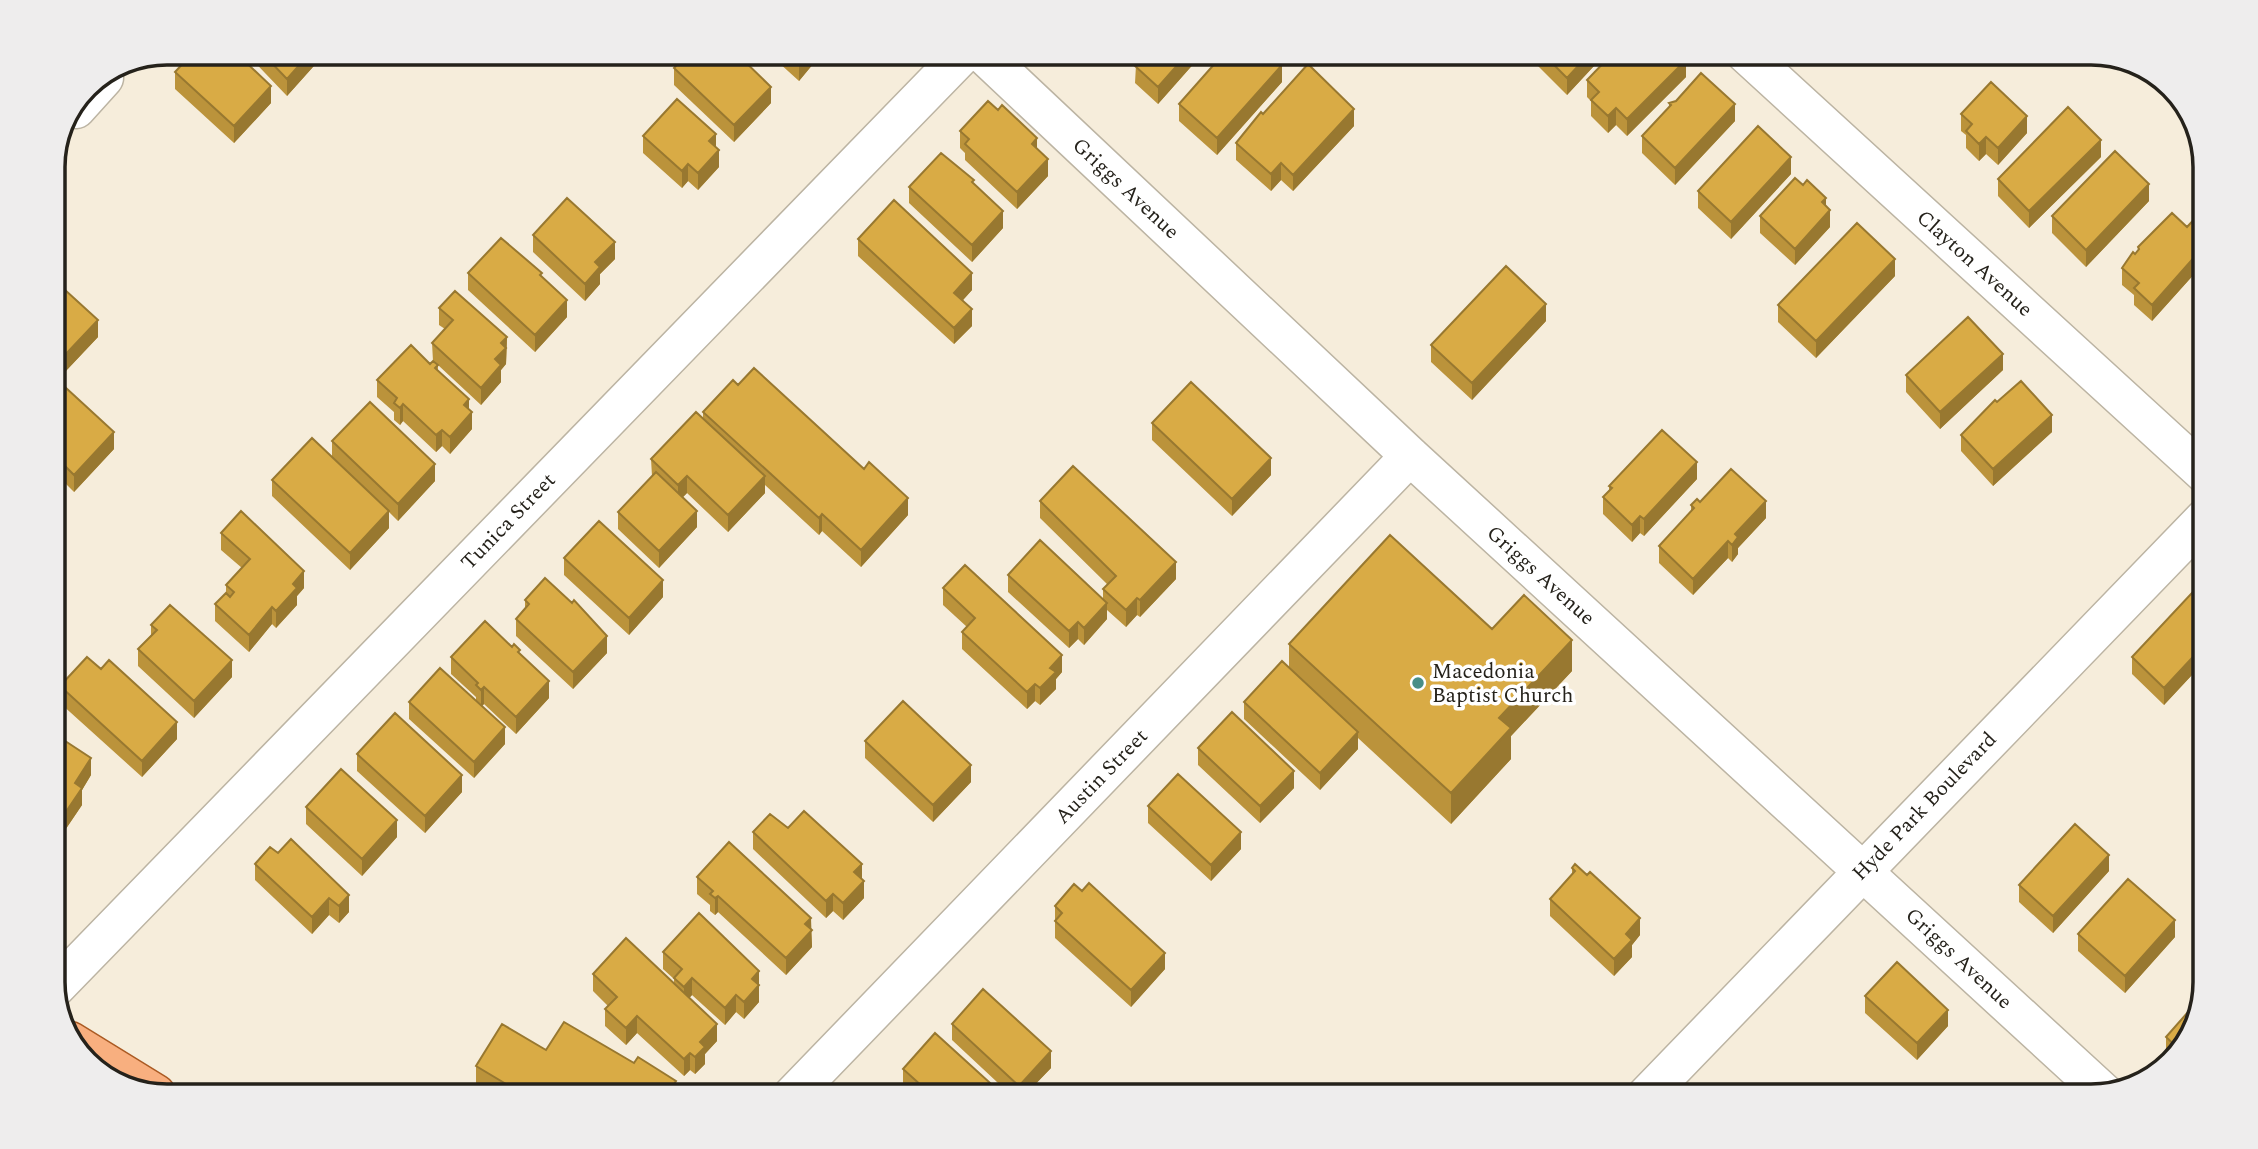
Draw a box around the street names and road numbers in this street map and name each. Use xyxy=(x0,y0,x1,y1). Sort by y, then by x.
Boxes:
street label: Griggs Avenue xyxy=(1064,130,1186,247)
street label: Clayton Avenue xyxy=(1909,203,2040,325)
street label: Tunica Street xyxy=(454,466,564,578)
street label: Griggs Avenue xyxy=(1479,518,1602,633)
street label: Austin Street xyxy=(1048,721,1156,832)
street label: Hyde Park Boulevard xyxy=(1845,725,2005,889)
street label: Griggs Avenue xyxy=(1897,900,2019,1017)

